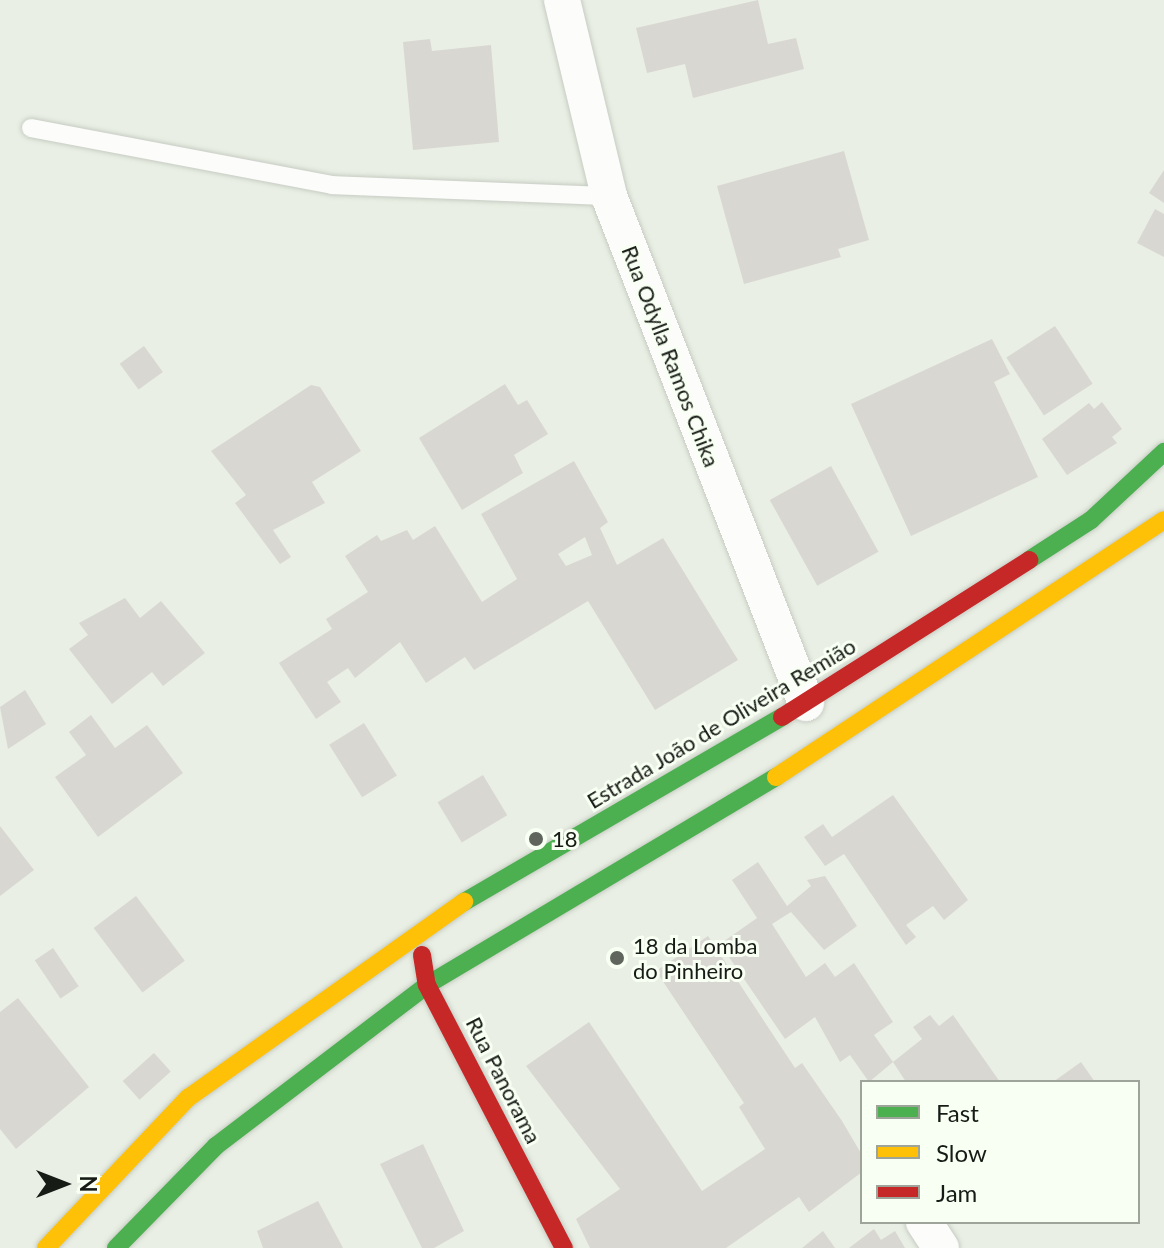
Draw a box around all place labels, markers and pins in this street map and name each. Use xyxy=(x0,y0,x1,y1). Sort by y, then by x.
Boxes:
place label: 18 xyxy=(552,826,578,852)
marker: 18 xyxy=(527,830,545,848)
place label: 18 da Lomba do Pinheiro xyxy=(633,932,757,984)
marker: 18 da Lomba do Pinheiro xyxy=(608,949,626,967)

